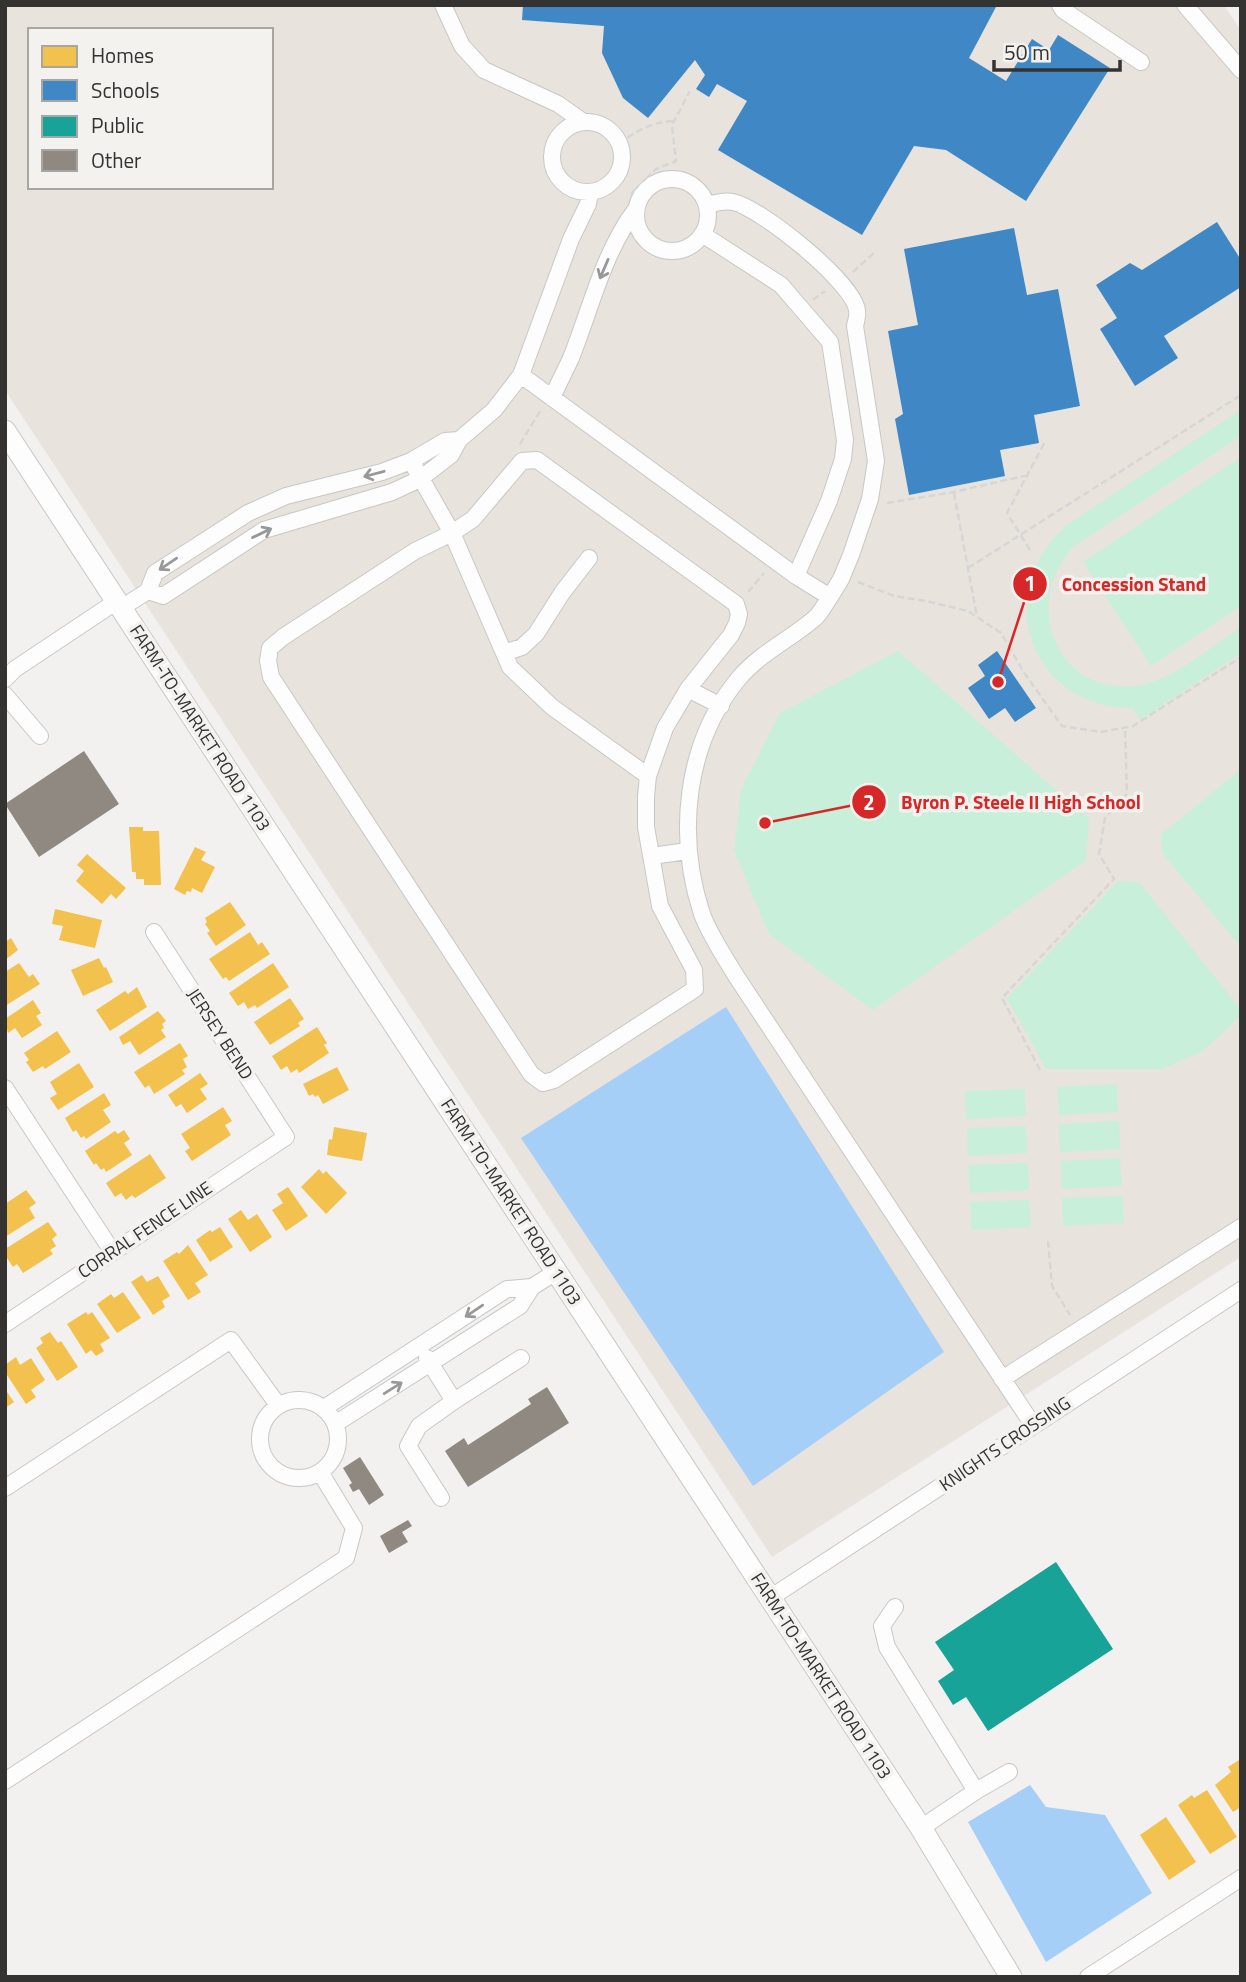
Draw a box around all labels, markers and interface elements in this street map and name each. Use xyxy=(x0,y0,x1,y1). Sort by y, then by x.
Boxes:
legend xyxy=(28,28,273,189)
scale bar xyxy=(994,28,1120,72)
text: 50 m xyxy=(1004,36,1050,68)
text: Homes xyxy=(91,39,154,71)
text: Schools xyxy=(91,74,160,106)
text: Public xyxy=(91,109,144,141)
text: Other xyxy=(91,144,141,176)
one-way arrow xyxy=(597,258,610,279)
one-way arrow xyxy=(363,468,385,481)
one-way arrow xyxy=(251,525,272,539)
one-way arrow xyxy=(159,557,178,571)
callout: Concession Stand xyxy=(1013,564,1220,604)
text: 1 xyxy=(1024,567,1036,599)
text: Concession Stand xyxy=(1062,569,1206,598)
street label: FARM-TO-MARKET ROAD 1103 xyxy=(123,619,277,836)
callout: Byron P. Steele II High School xyxy=(852,782,1155,822)
text: 2 xyxy=(863,786,875,818)
text: Byron P. Steele II High School xyxy=(901,787,1141,816)
street label: JERSEY BEND xyxy=(181,983,260,1085)
street label: FARM-TO-MARKET ROAD 1103 xyxy=(434,1093,588,1310)
street label: CORRAL FENCE LINE xyxy=(72,1174,218,1285)
one-way arrow xyxy=(465,1304,484,1318)
one-way arrow xyxy=(383,1381,403,1395)
street label: KNIGHTS CROSSING xyxy=(934,1390,1076,1498)
street label: FARM-TO-MARKET ROAD 1103 xyxy=(744,1567,898,1784)

